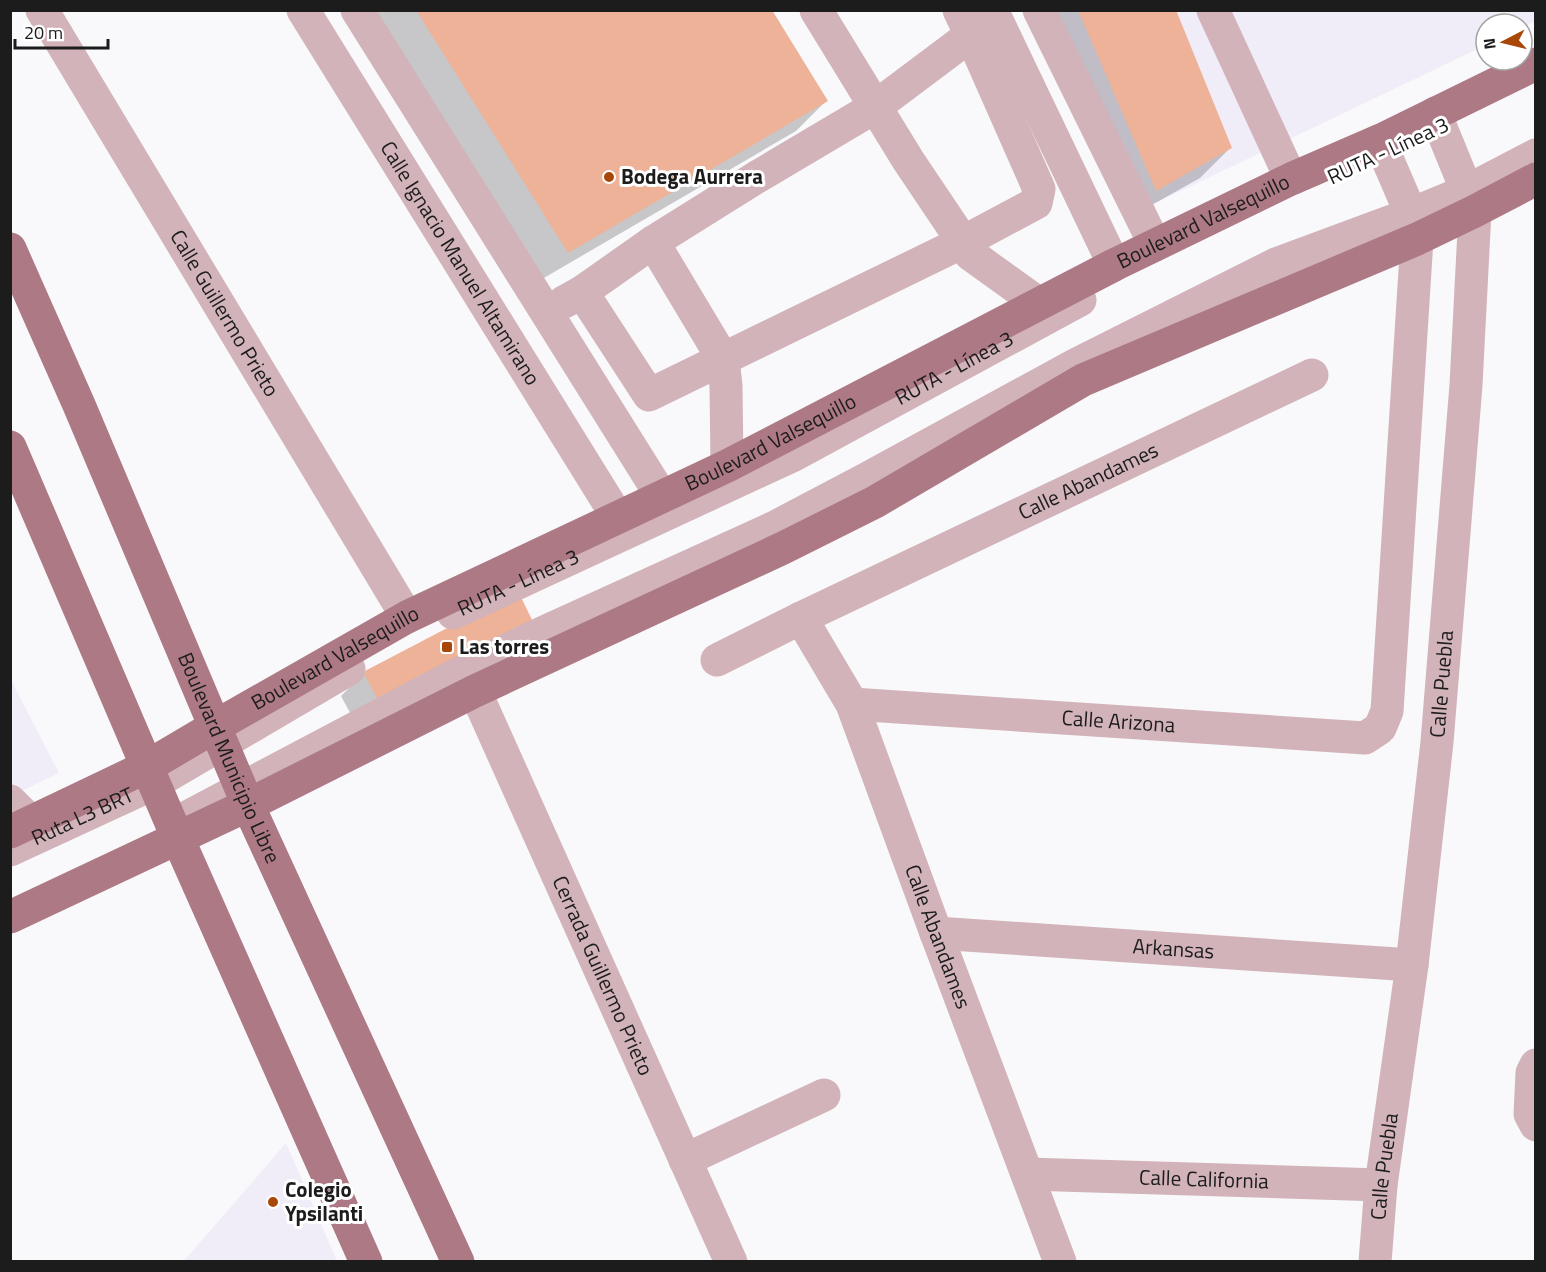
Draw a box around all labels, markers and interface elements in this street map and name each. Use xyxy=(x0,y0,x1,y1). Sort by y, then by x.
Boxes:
scale bar xyxy=(15,12,108,50)
north arrow xyxy=(1474,12,1534,72)
text: 20 m xyxy=(24,19,63,46)
text: N xyxy=(1477,37,1502,51)
street label: RUTA - Línea 3 xyxy=(1321,108,1454,192)
street label: Calle Ignacio Manuel Altamirano xyxy=(373,134,549,391)
place label: Bodega Aurrera xyxy=(621,160,763,192)
street label: Boulevard Valsequillo xyxy=(1111,165,1295,276)
marker: Bodega Aurrera xyxy=(602,170,616,184)
street label: Calle Guillermo Prieto xyxy=(163,223,288,402)
street label: RUTA - Línea 3 xyxy=(888,322,1019,413)
street label: Boulevard Valsequillo xyxy=(679,385,861,499)
street label: Calle Abandames xyxy=(1012,433,1163,528)
street label: RUTA - Línea 3 xyxy=(452,540,584,624)
street label: Boulevard Valsequillo xyxy=(245,597,424,718)
street label: Calle Puebla xyxy=(1420,629,1461,739)
place label: Las torres xyxy=(459,630,549,662)
marker: Las torres xyxy=(440,640,454,654)
street label: Boulevard Municipio Libre xyxy=(170,647,290,868)
street label: Calle Arizona xyxy=(1061,701,1177,740)
street label: Ruta L3 BRT xyxy=(26,778,139,853)
street label: Calle Abandames xyxy=(897,860,980,1013)
street label: Cerrada Guillermo Prieto xyxy=(545,870,662,1080)
street label: Arkansas xyxy=(1132,929,1215,967)
street label: Calle Puebla xyxy=(1361,1110,1406,1221)
street label: Calle California xyxy=(1139,1160,1270,1197)
place label: Colegio Ypsilanti xyxy=(285,1173,363,1229)
marker: Colegio Ypsilanti xyxy=(266,1195,280,1209)

